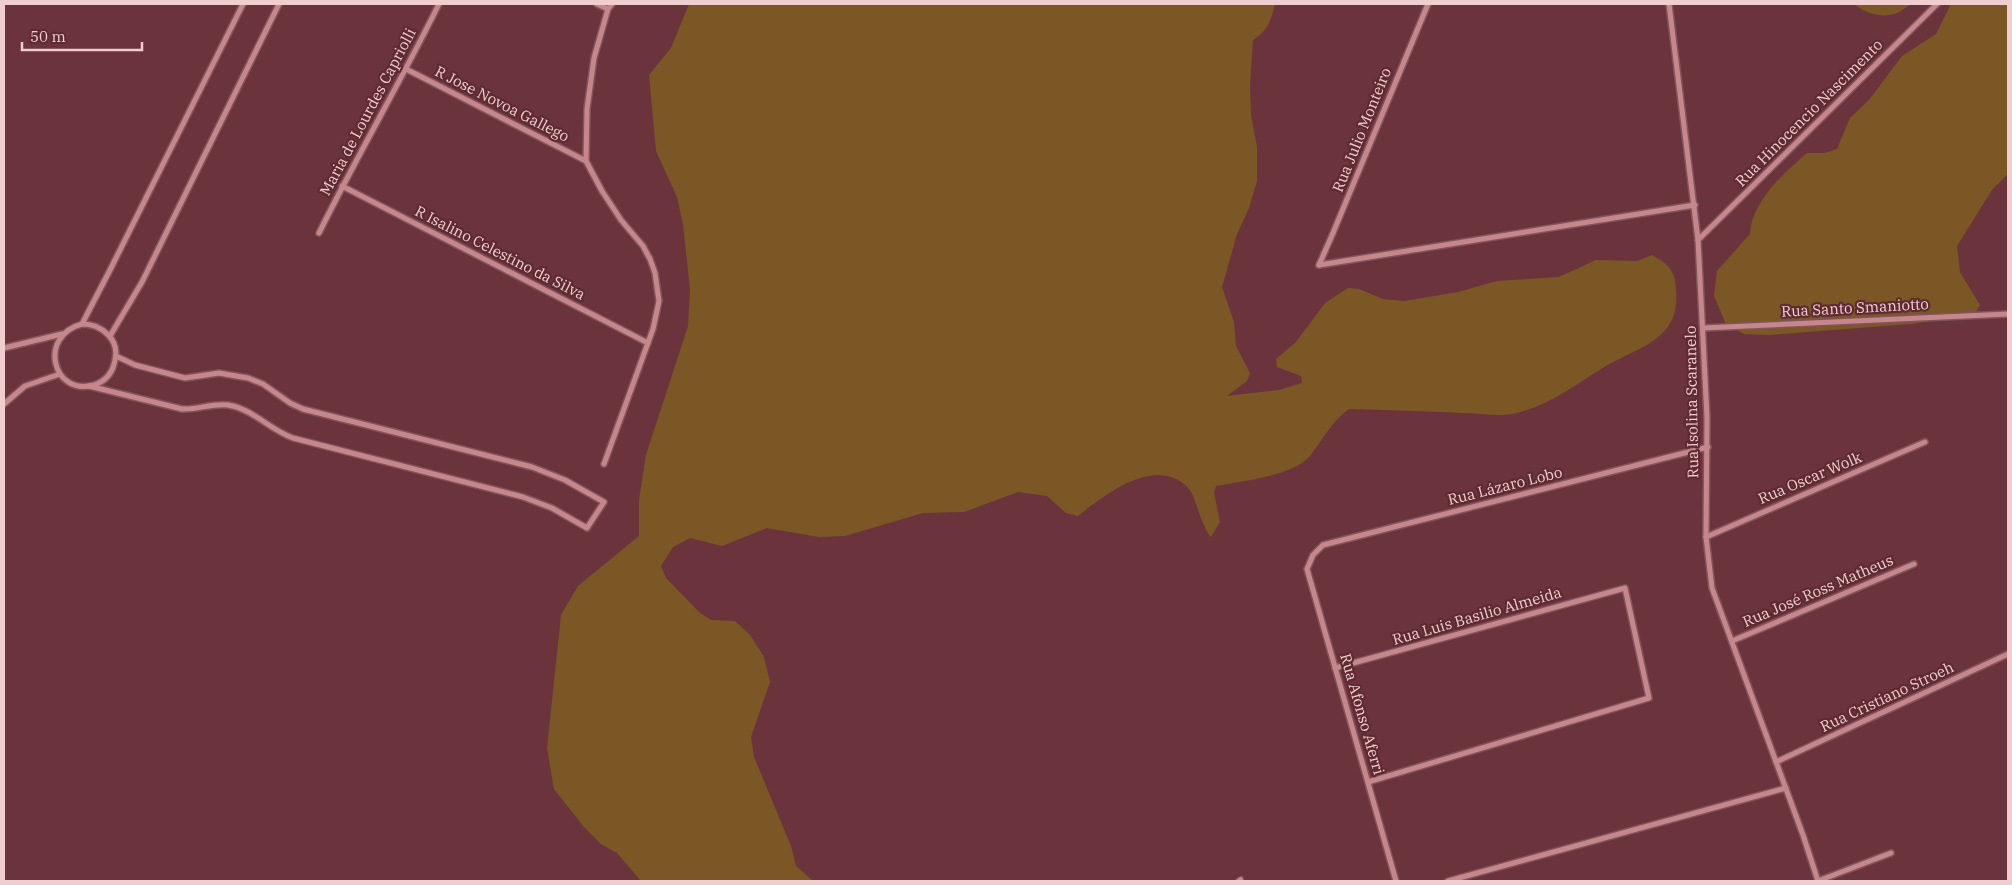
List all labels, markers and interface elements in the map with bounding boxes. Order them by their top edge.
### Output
scale bar [22,20,142,52]
street label: Maria de Lourdes Capriolli [315,25,420,199]
text: 50 m [30,27,66,46]
street label: Rua Hinocencio Nascimento [1731,35,1886,190]
street label: R Jose Novoa Gallego [432,61,573,146]
street label: Rua Julio Monteiro [1328,65,1395,195]
street label: R Isalino Celestino da Silva [412,201,589,304]
street label: Rua Santo Smaniotto [1781,294,1929,321]
street label: Rua Isolina Scaranelo [1681,326,1702,478]
street label: Rua Oscar Wolk [1755,447,1865,508]
street label: Rua Lázaro Lobo [1446,462,1564,509]
street label: Rua José Ross Matheus [1740,550,1896,631]
street label: Rua Luis Basilio Almeida [1390,582,1564,649]
street label: Rua Afonso Aferri [1336,651,1389,777]
street label: Rua Cristiano Stroeh [1817,657,1957,736]

